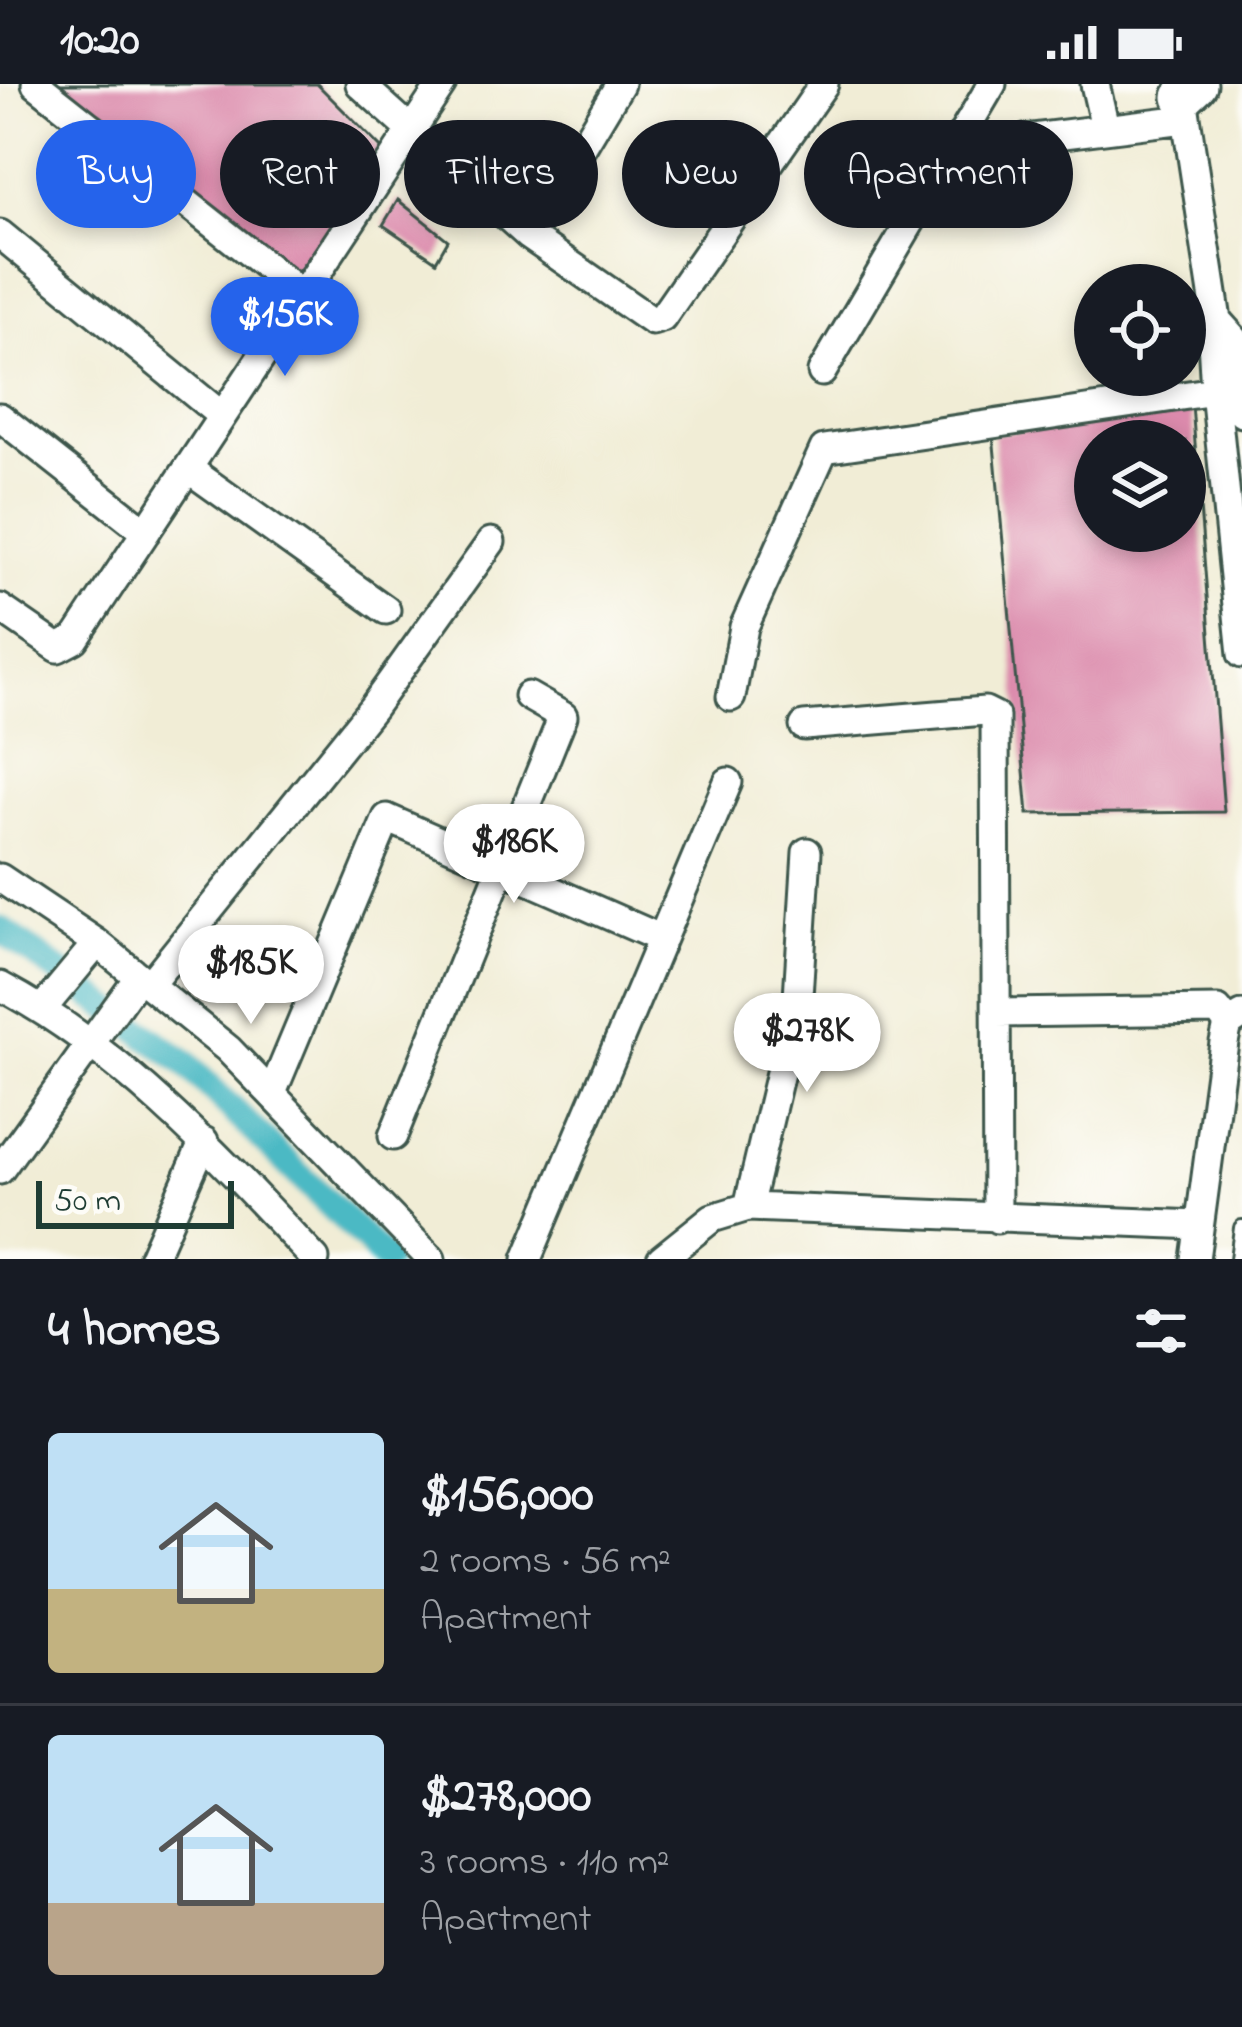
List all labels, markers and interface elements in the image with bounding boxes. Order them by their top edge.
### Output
text: 10:20 [60,9,139,75]
chip: Buy [36,120,196,228]
chip: Rent [220,120,380,228]
chip: Filters [404,120,598,228]
chip: New [622,120,780,228]
chip: Apartment [804,120,1073,228]
map controls [1074,264,1206,552]
button: locate [1074,264,1206,396]
pin: $156K [201,277,369,379]
text: $156K [238,287,332,344]
button: layers [1074,420,1206,552]
pin: $186K [430,804,598,906]
text: $186K [471,814,557,871]
pin: $185K [167,925,335,1027]
text: $185K [205,935,297,992]
pin: $278K [723,993,891,1095]
text: $278K [761,1003,853,1060]
scale bar [36,1175,234,1228]
text: 50 m [54,1178,121,1226]
text: 4 homes [48,1294,221,1369]
icon: filters [1128,1298,1194,1364]
text: $156,000 [420,1459,594,1534]
icon: home [144,1481,288,1625]
text: 2 rooms · 56 m² [420,1534,671,1591]
text: Apartment [420,1591,592,1648]
text: $278,000 [420,1760,591,1835]
icon: home [144,1783,288,1927]
text: 3 rooms · 110 m² [420,1835,670,1892]
text: Apartment [420,1892,592,1949]

